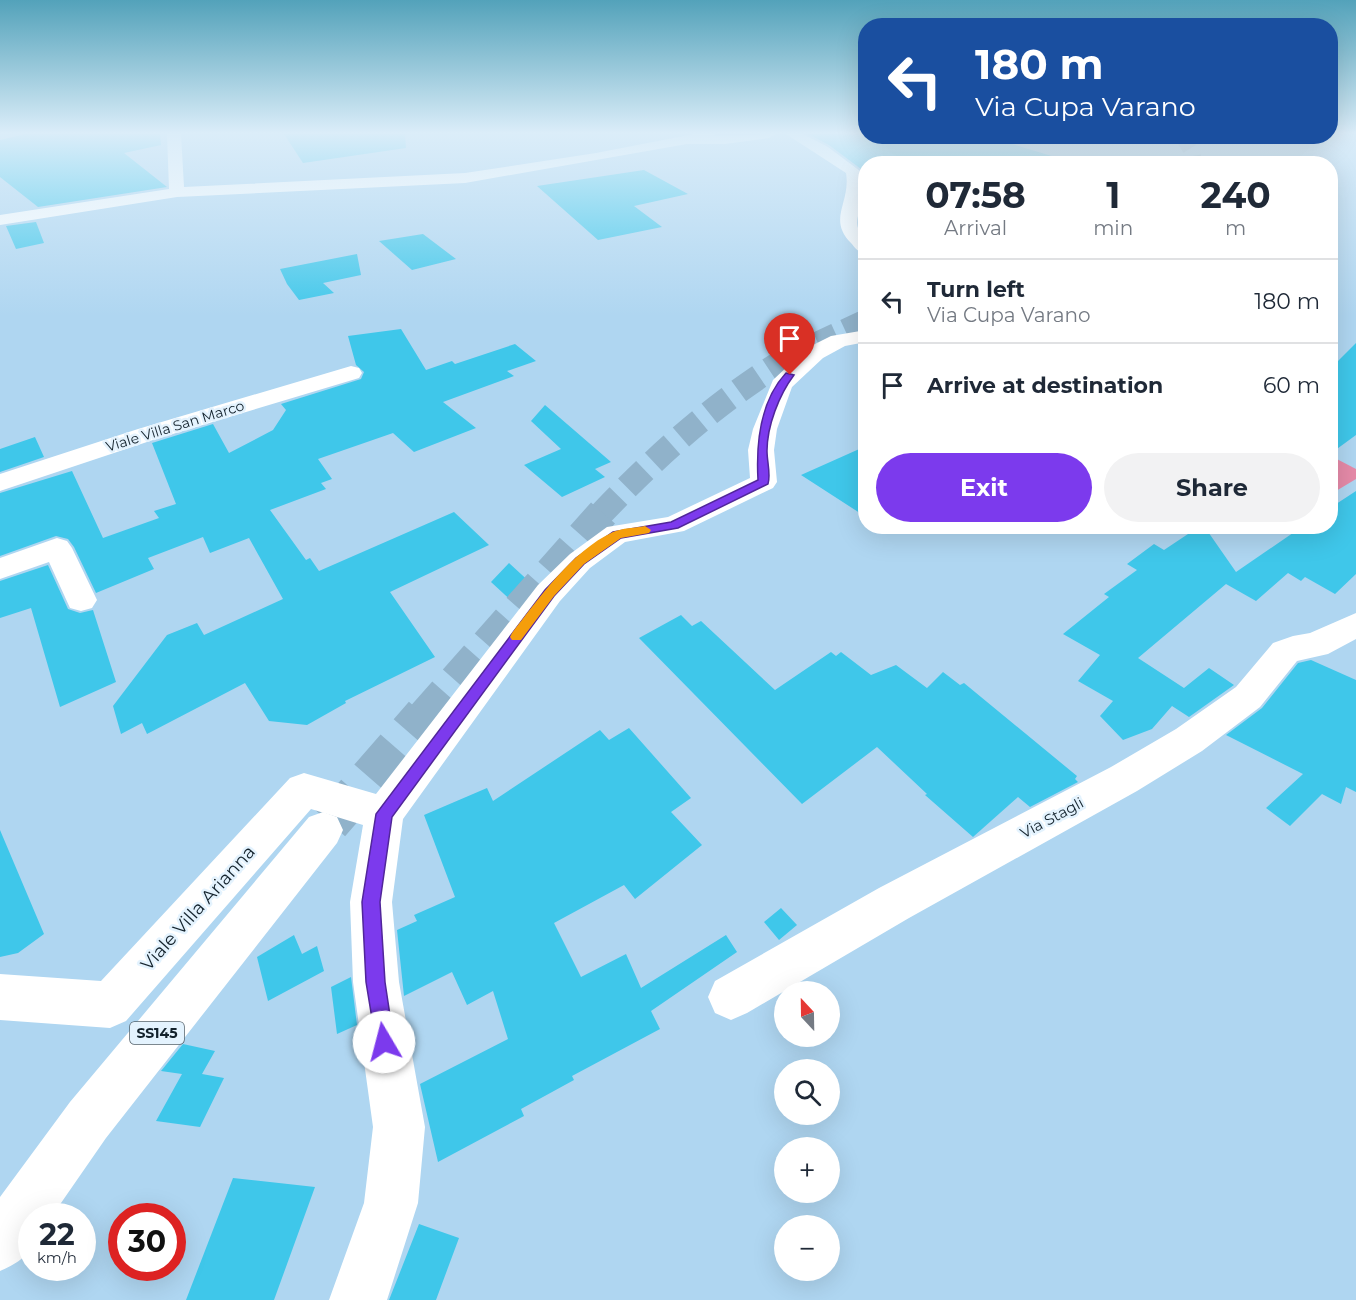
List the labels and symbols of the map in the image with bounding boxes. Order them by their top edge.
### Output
pin [764,313,815,375]
street label: Viale Villa San Marco [104,396,247,456]
street label: Via Stagli [1017,793,1087,842]
street label: Viale Villa Arianna [136,841,260,975]
north arrow [774,981,840,1047]
position arrow [352,1010,416,1074]
road number: SS145 [130,1022,184,1044]
speed limit sign: 30 [108,1203,186,1281]

